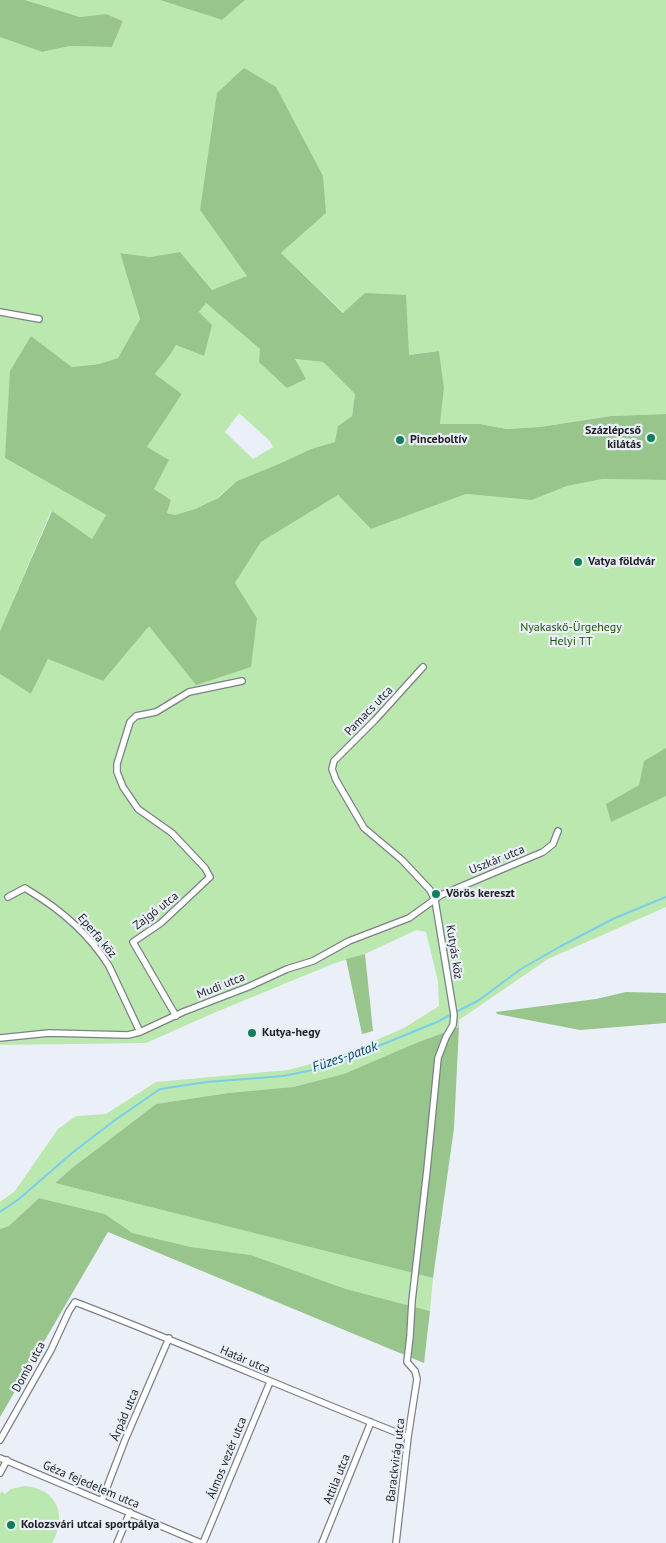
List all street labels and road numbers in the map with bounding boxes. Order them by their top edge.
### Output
street label: Pamacs utca [342,683,396,739]
street label: Uszkár utca [467,842,527,878]
street label: Zajgó utca [131,889,181,933]
street label: Eperfa köz [74,911,120,961]
street label: Kutyás köz [443,924,465,980]
street label: Mudi utca [195,970,247,1002]
street label: Domb utca [9,1339,49,1395]
street label: Határ utca [218,1343,272,1377]
street label: Árpád utca [108,1387,142,1443]
street label: Álmos vezér utca [204,1415,250,1501]
street label: Barackvirág utca [384,1417,408,1503]
street label: Attila utca [320,1452,354,1506]
street label: Géza fejedelem utca [40,1458,142,1512]

